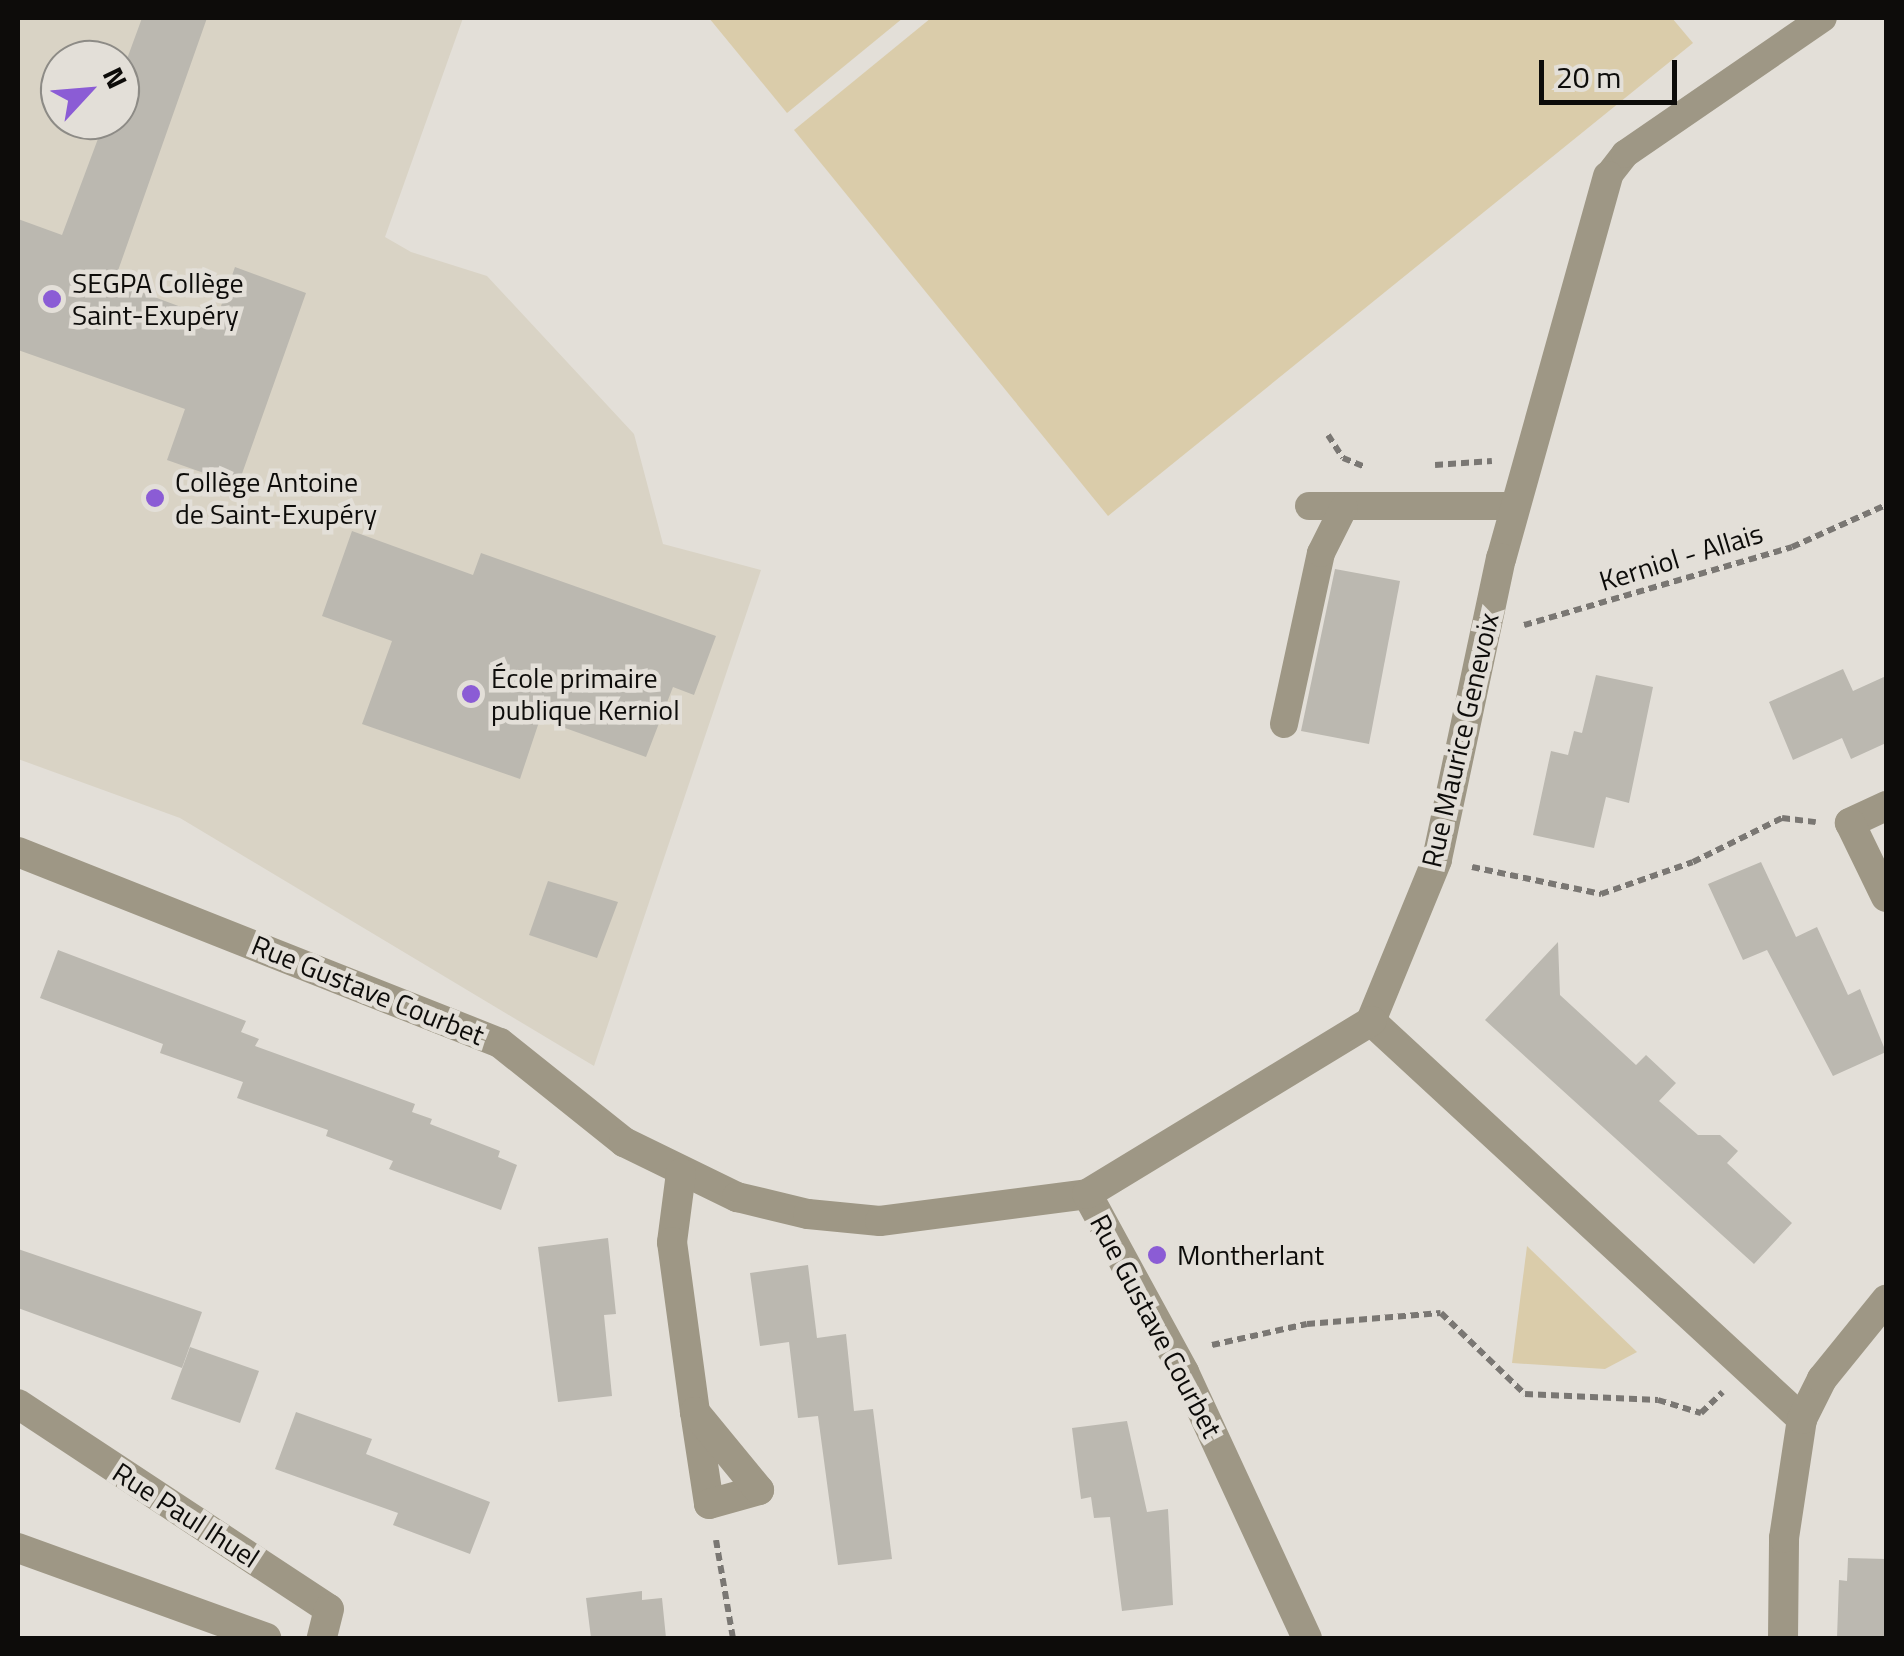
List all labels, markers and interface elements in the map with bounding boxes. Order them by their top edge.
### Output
north arrow [40,40,140,140]
scale bar [1544,40,1682,102]
text: 20 m [1556,54,1621,100]
text: N [92,59,139,96]
place label: SEGPA Collège Saint-Exupéry [72,266,244,332]
marker: SEGPA Collège Saint-Exupéry [41,288,63,310]
place label: Collège Antoine de Saint-Exupéry [175,465,377,531]
marker: Collège Antoine de Saint-Exupéry [144,487,166,509]
street label: Kerniol - Allais [1595,516,1767,598]
street label: Rue Maurice Genevoix [1414,610,1506,870]
place label: École primaire publique Kerniol [491,661,680,727]
marker: École primaire publique Kerniol [460,683,482,705]
street label: Rue Gustave Courbet [247,928,489,1052]
street label: Rue Gustave Courbet [1083,1209,1229,1443]
place label: Montherlant [1177,1238,1324,1272]
marker: Montherlant [1146,1244,1168,1266]
street label: Rue Paul Ihuel [107,1455,265,1575]

